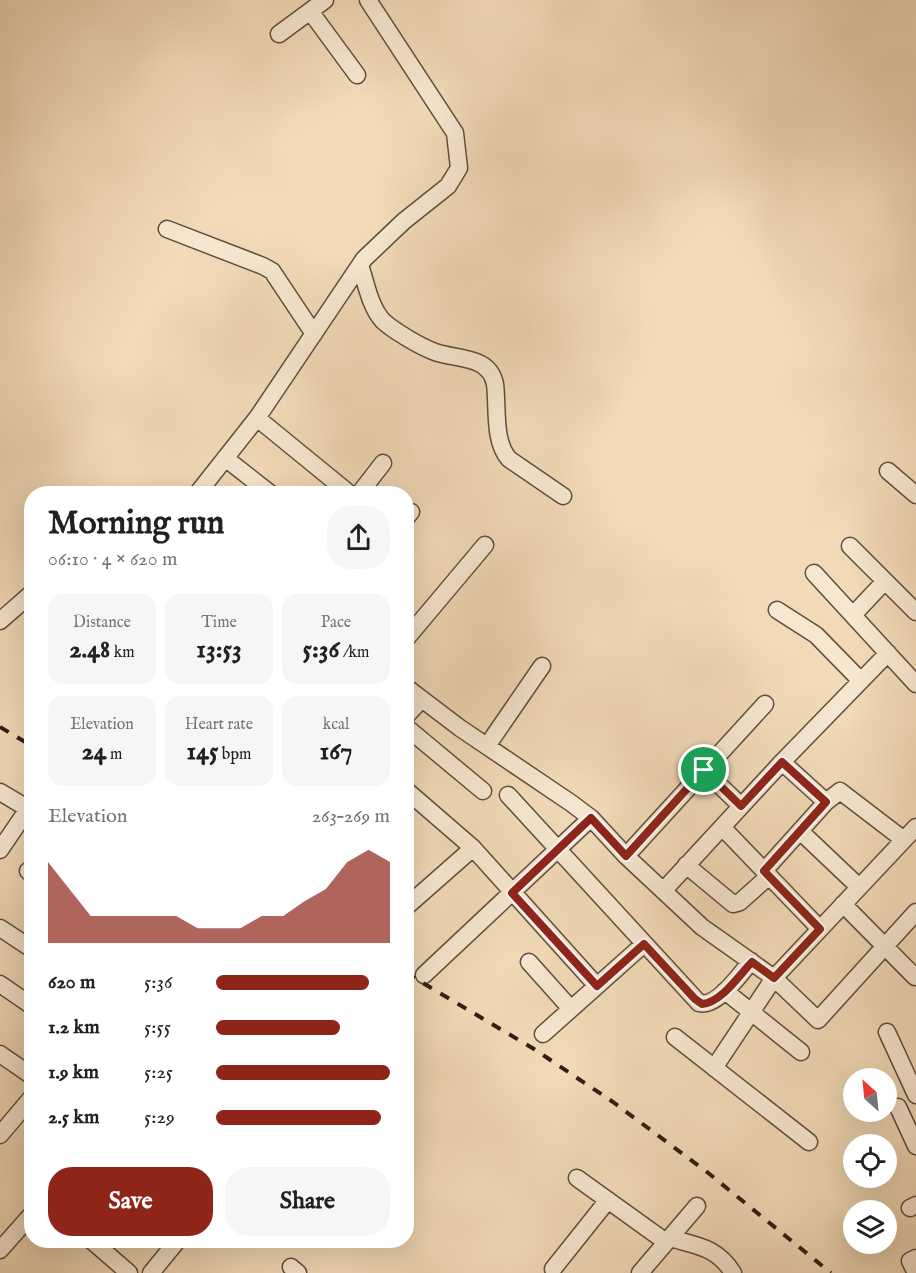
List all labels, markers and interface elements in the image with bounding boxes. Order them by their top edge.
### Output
text: Morning run [48,503,224,545]
button: share [327,506,390,569]
text: 06:10 · 4 × 620 m [48,547,177,572]
text: Distance [73,613,131,633]
text: Time [201,613,237,633]
text: Pace [321,613,351,633]
text: 2.48 [69,633,110,666]
text: 13:53 [196,633,242,666]
text: 5:36 [303,633,340,666]
text: km [110,643,135,663]
text: /km [340,643,369,663]
text: Elevation [70,715,134,735]
text: Heart rate [185,715,253,735]
text: kcal [323,715,349,735]
text: 24 [82,735,107,768]
text: 145 [187,735,218,768]
text: 167 [320,735,352,768]
pin [678,744,729,795]
text: m [107,745,122,765]
text: bpm [218,745,251,765]
icon: arrive [687,753,720,786]
text: Elevation [48,804,127,829]
text: 263–269 m [312,804,390,829]
text: 620 m [48,970,95,995]
text: 5:36 [144,970,172,995]
text: 1.2 km [48,1015,100,1040]
text: 5:55 [144,1015,171,1040]
text: 1.9 km [48,1060,99,1085]
text: 5:25 [144,1060,173,1085]
north arrow [843,1068,897,1122]
map controls [843,1068,897,1254]
text: 2.5 km [48,1105,99,1130]
text: 5:29 [144,1105,175,1130]
button: locate [843,1134,897,1188]
button: Save [48,1167,213,1236]
button: Share [225,1167,390,1236]
button: layers [843,1200,897,1254]

